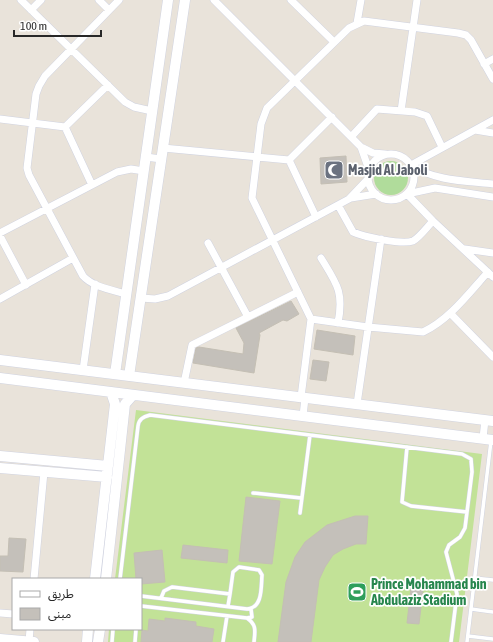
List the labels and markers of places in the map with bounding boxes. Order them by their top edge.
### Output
mosque icon: Masjid Al Jaboli [323,159,345,181]
place label: Masjid Al Jaboli [348,162,427,178]
place label: Prince Mohammad bin Abdulaziz Stadium [370,576,487,608]
sports icon: Prince Mohammad bin Abdulaziz Stadium [346,581,368,603]

